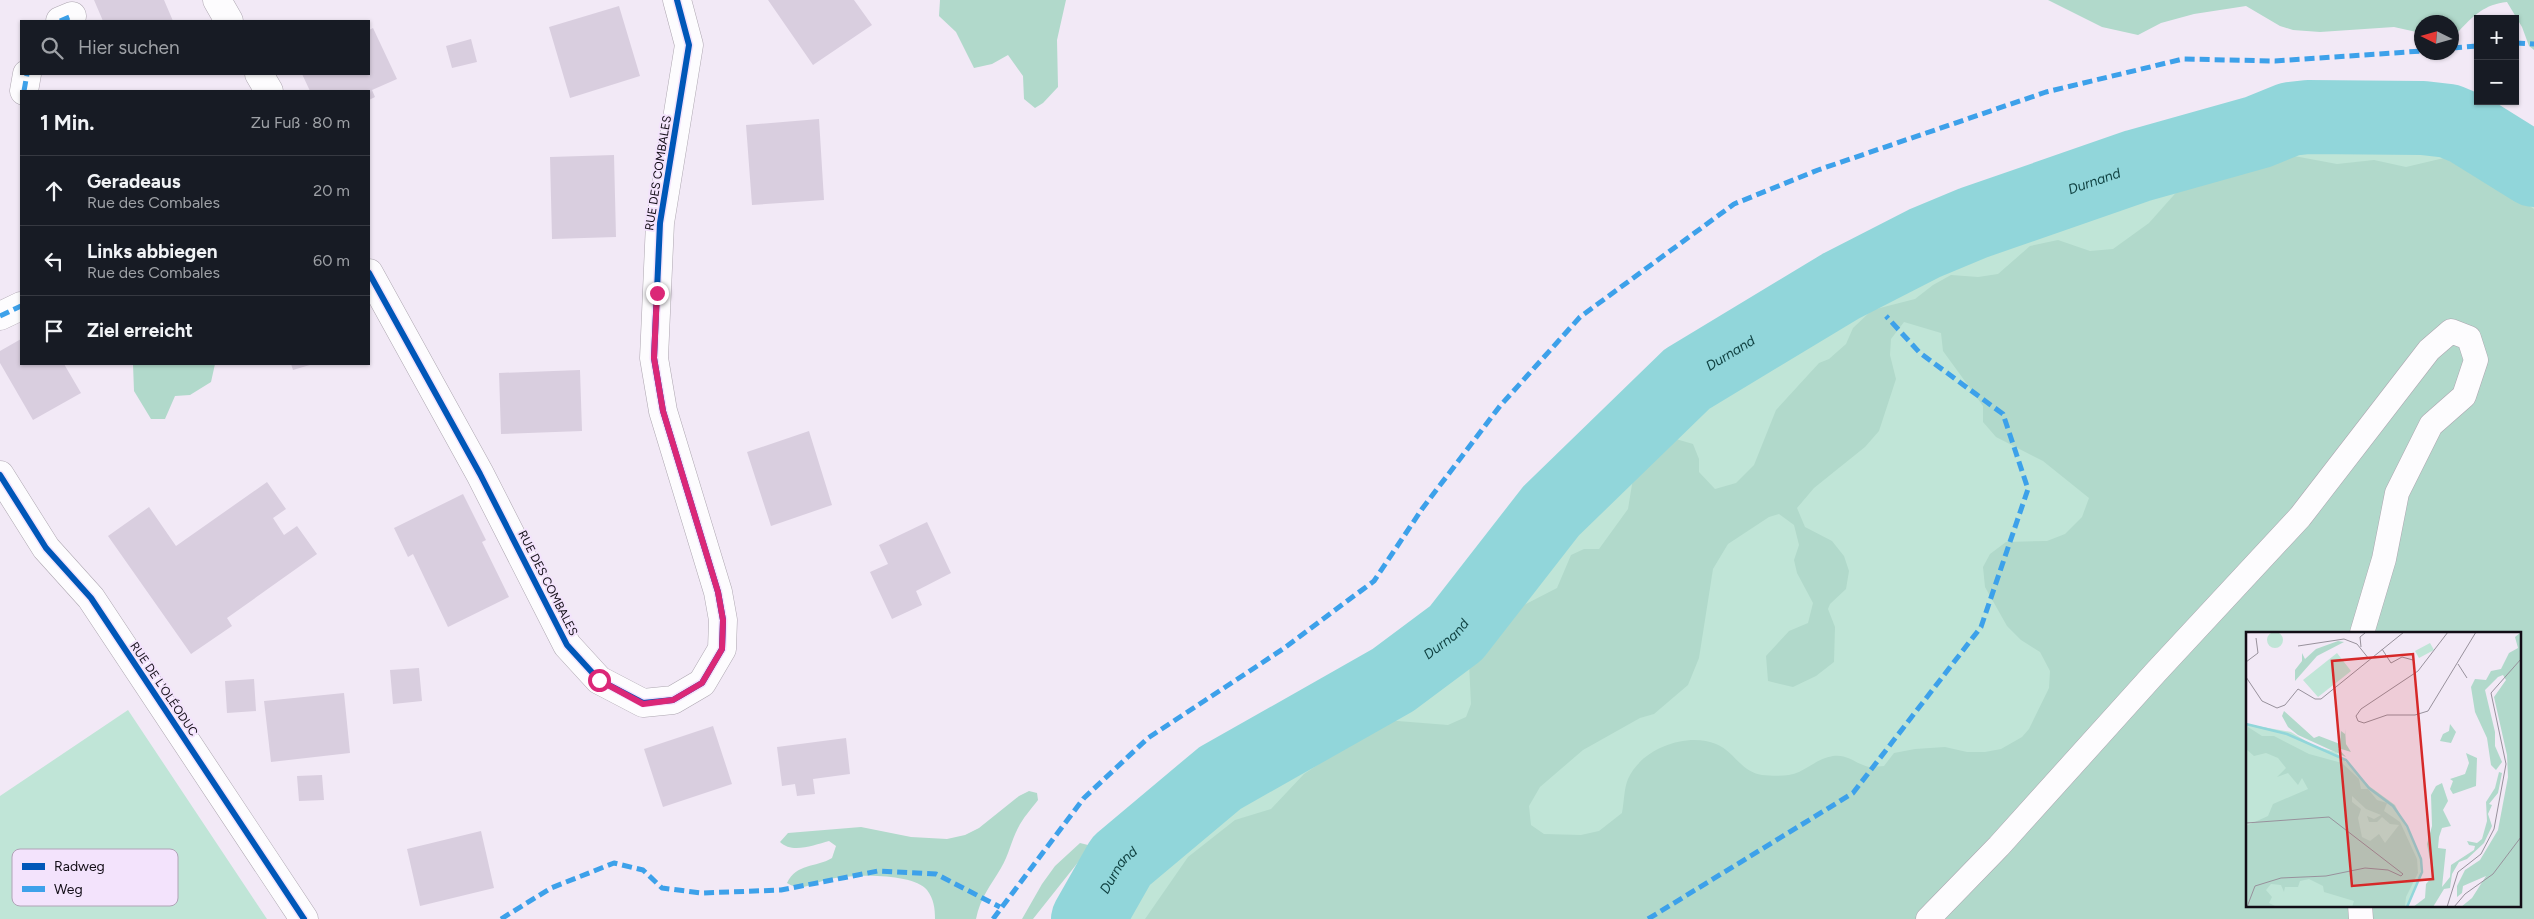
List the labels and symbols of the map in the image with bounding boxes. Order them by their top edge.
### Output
north arrow [2414,15,2459,60]
street label: RUE DES COMBALES [642,115,674,231]
water label: Durnand [2066,164,2123,198]
route end [646,282,669,305]
water label: Durnand [1703,331,1759,374]
street label: RUE DES COMBALES [515,528,581,638]
water label: Durnand [1420,615,1473,663]
inset map [2246,632,2522,906]
street label: RUE DE L'OLÉODUC [127,639,201,739]
route start [588,669,611,692]
water label: Durnand [1096,842,1141,896]
legend [12,849,178,906]
text: Radweg [54,858,105,875]
text: Weg [54,881,83,898]

